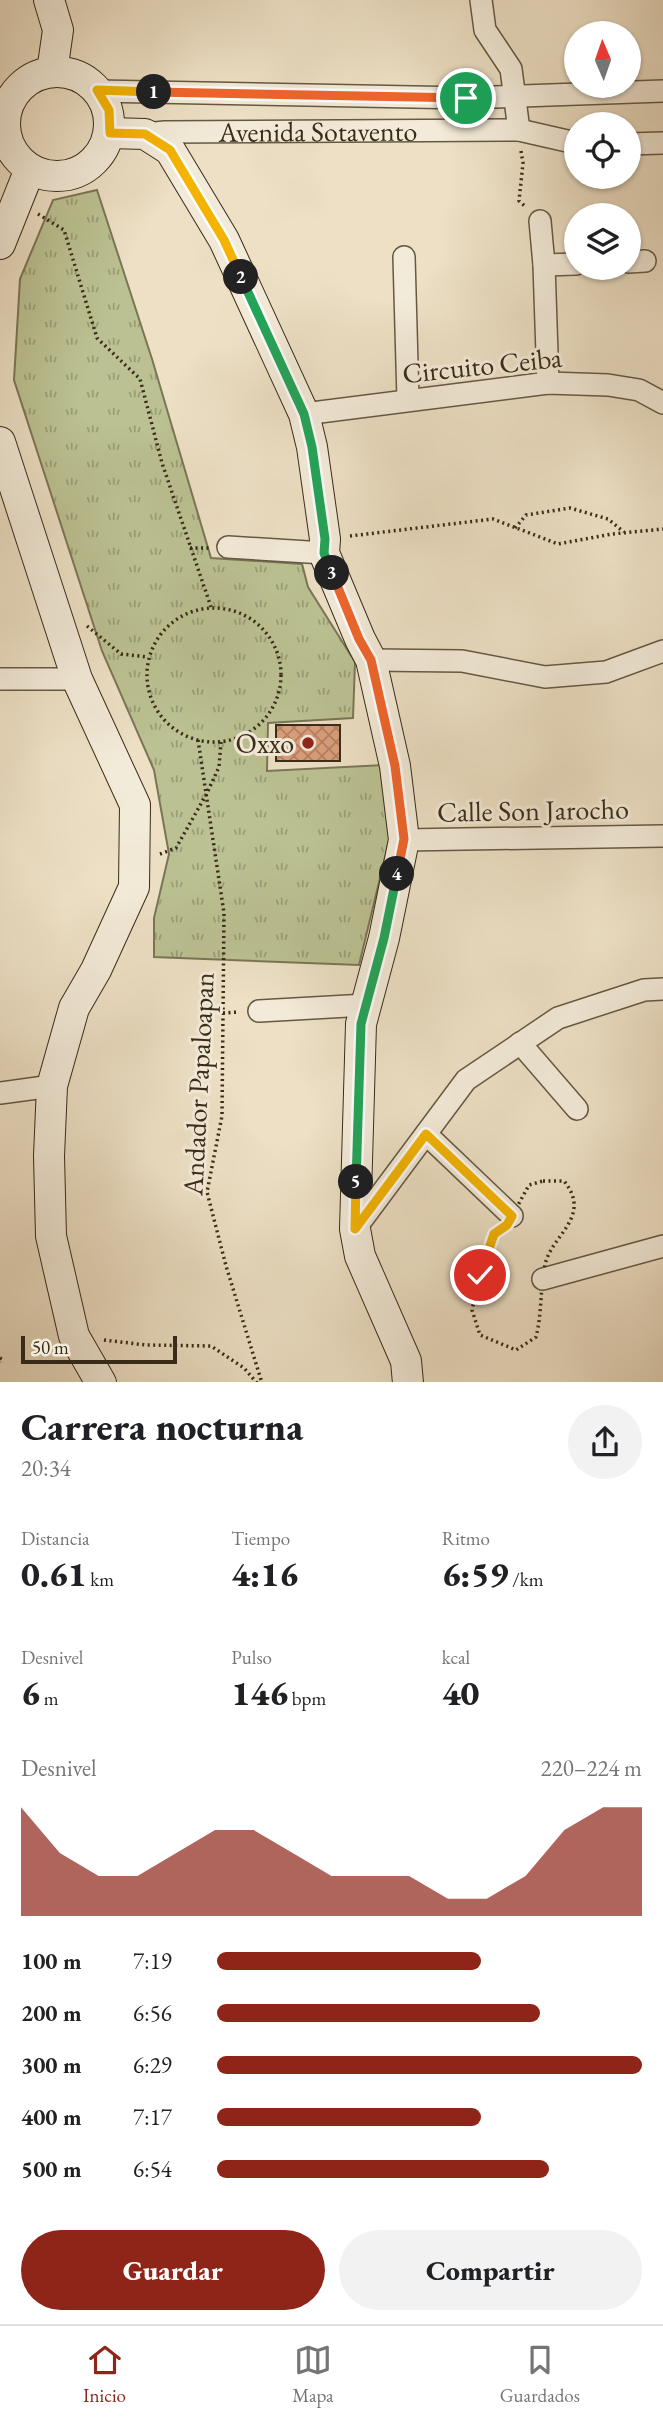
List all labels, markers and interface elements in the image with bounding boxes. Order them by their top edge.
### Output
north arrow [564,21,640,98]
map controls [564,21,641,280]
pin [436,68,496,128]
pin: 1 [136,74,172,110]
text: 1 [148,79,159,104]
icon: arrive [447,79,485,117]
button: locate [564,112,641,189]
street label: Avenida Sotavento [217,113,417,150]
button: layers [564,203,641,280]
pin: 2 [224,260,258,294]
text: 2 [235,264,246,289]
street label: Circuito Ceiba [401,339,564,391]
pin: 3 [314,556,350,590]
text: 3 [326,560,337,585]
place label: Oxxo [235,725,294,761]
marker: Oxxo [300,735,316,751]
street label: Calle Son Jarocho [437,790,629,830]
pin: 4 [380,856,414,892]
text: 4 [391,861,402,886]
street label: Andador Papaloapan [174,971,222,1198]
pin: 5 [338,1164,374,1200]
text: 5 [350,1169,361,1194]
pin [450,1245,510,1305]
icon: check [461,1256,499,1294]
scale bar [21,1334,177,1365]
text: 50 m [32,1335,69,1360]
text: Carrera nocturna [21,1402,303,1451]
button: share [568,1405,642,1479]
text: 20:34 [21,1453,71,1483]
text: Distancia [21,1526,90,1551]
text: Tiempo [231,1526,290,1551]
text: Ritmo [442,1526,490,1551]
text: 0.61 [21,1551,87,1596]
text: 4:16 [231,1551,298,1596]
text: 6:59 [442,1551,508,1596]
text: km [87,1567,114,1592]
text: /km [508,1567,544,1592]
text: Desnivel [21,1645,83,1670]
text: Pulso [231,1645,272,1670]
text: kcal [442,1645,470,1670]
text: 6 [21,1670,40,1715]
text: 146 [231,1670,288,1715]
text: 40 [442,1670,479,1715]
text: m [40,1686,59,1711]
text: bpm [288,1686,326,1711]
text: Desnivel [21,1753,97,1783]
text: 220–224 m [541,1753,642,1783]
text: 100 m [21,1946,82,1976]
text: 7:19 [133,1946,172,1976]
text: 200 m [21,1998,82,2028]
text: 6:56 [133,1998,172,2028]
text: 300 m [21,2050,82,2080]
text: 6:29 [133,2050,172,2080]
text: 400 m [21,2102,82,2132]
text: 7:17 [133,2102,172,2132]
text: 500 m [21,2154,82,2184]
text: 6:54 [133,2154,172,2184]
button: Guardar [21,2230,325,2310]
button: Compartir [339,2230,642,2310]
tab: Inicio [83,2341,126,2408]
tab: Mapa [292,2341,334,2408]
tab: Guardados [500,2341,580,2408]

